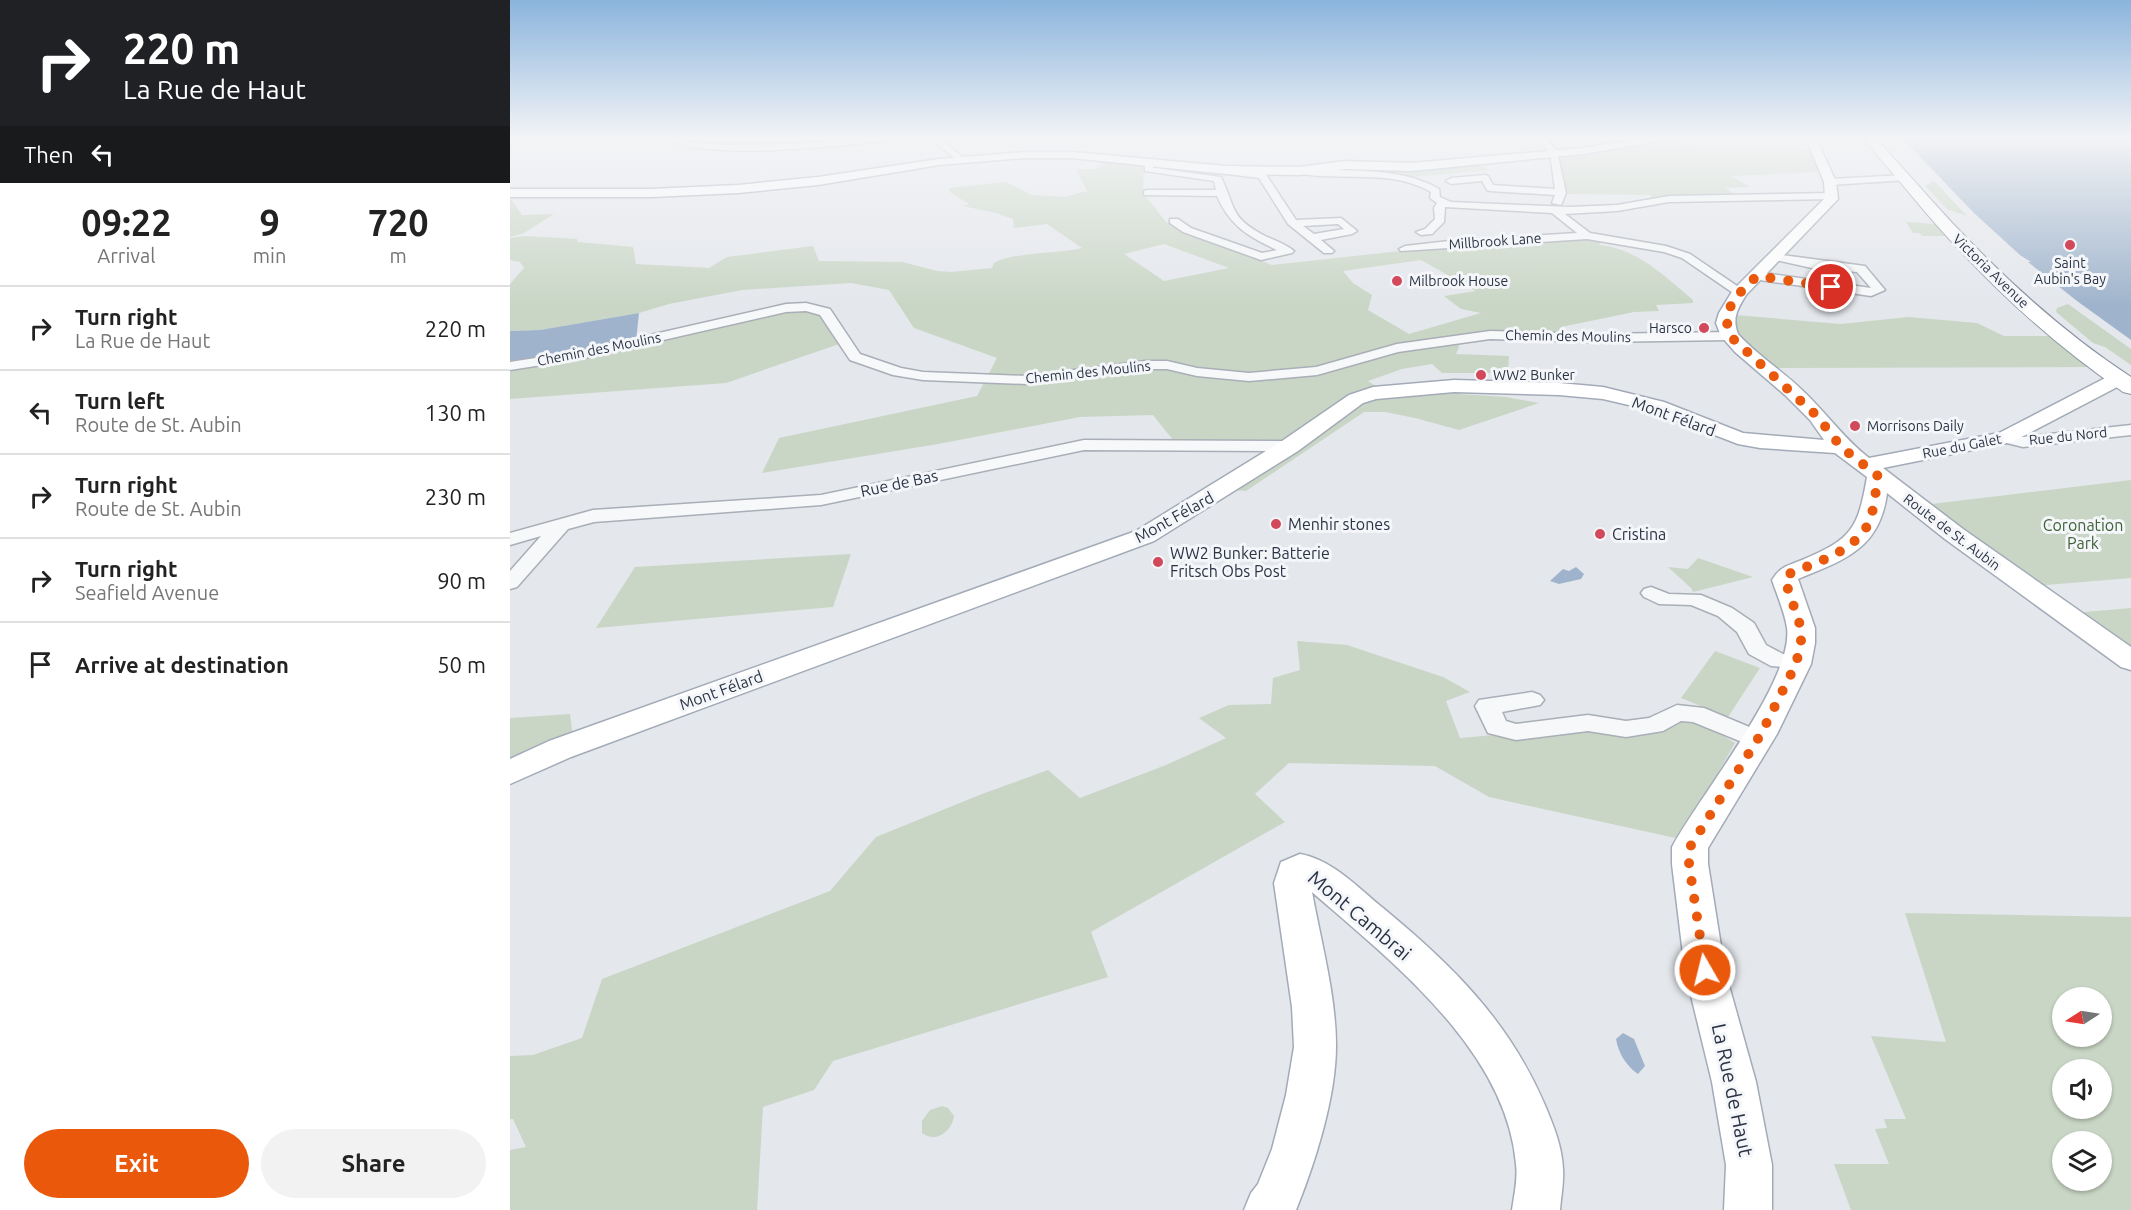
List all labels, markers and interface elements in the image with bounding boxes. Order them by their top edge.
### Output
icon: right [24,24,102,102]
text: 220 m [123,25,240,72]
text: La Rue de Haut [123,74,306,104]
icon: left [86,138,119,171]
text: Then [24,142,74,167]
text: 09:22 [81,202,171,243]
text: 9 [259,202,280,243]
text: 720 [368,202,429,243]
street label: Millbrook Lane [1448,230,1542,252]
street label: Victoria Avenue [1950,231,2032,311]
marker: Saint Aubin's Bay [2063,238,2077,252]
text: Arrival [97,244,156,267]
text: min [253,244,286,267]
text: m [390,244,407,267]
place label: Saint Aubin's Bay [2034,255,2106,287]
pin [1805,261,1856,312]
icon: arrive [1814,270,1847,303]
place label: Milbrook House [1409,273,1508,289]
marker: Milbrook House [1390,274,1404,288]
text: Turn right [75,304,177,329]
icon: right [24,312,57,345]
text: 220 m [425,316,486,341]
place label: Harsco [1649,320,1692,336]
marker: Harsco [1697,321,1711,335]
street label: Chemin des Moulins [1505,327,1631,345]
text: La Rue de Haut [75,329,210,352]
street label: Chemin des Moulins [536,329,662,369]
street label: Chemin des Moulins [1025,357,1151,387]
place label: WW2 Bunker [1493,367,1576,383]
marker: WW2 Bunker [1474,368,1488,382]
text: Turn left [75,388,165,413]
street label: Mont Félard [1630,393,1718,439]
icon: left [24,396,57,429]
text: 130 m [425,400,486,425]
text: Route de St. Aubin [75,413,242,436]
place label: Morrisons Daily [1867,418,1964,434]
marker: Morrisons Daily [1848,419,1862,433]
street label: Rue du Nord [2028,424,2108,448]
street label: Rue du Galet [1921,430,2003,462]
street label: Rue de Bas [859,466,939,500]
text: Turn right [75,472,177,497]
icon: right [24,480,57,513]
text: 230 m [425,484,486,509]
street label: Mont Félard [1131,488,1217,546]
street label: Route de St. Aubin [1901,490,2003,574]
text: Route de St. Aubin [75,497,242,520]
place label: Menhir stones [1288,515,1390,533]
park label: Coronation Park [2043,516,2123,552]
marker: Menhir stones [1269,517,1283,531]
place label: Cristina [1612,525,1666,543]
marker: Cristina [1593,527,1607,541]
place label: WW2 Bunker: Batterie Fritsch Obs Post [1170,544,1330,580]
marker: WW2 Bunker: Batterie Fritsch Obs Post [1151,555,1165,569]
text: Turn right [75,556,177,581]
icon: right [24,564,57,597]
text: 90 m [437,568,486,593]
text: Seafield Avenue [75,581,219,604]
icon: arrive [24,648,57,681]
text: Arrive at destination [75,652,289,677]
text: 50 m [437,652,486,677]
street label: Mont Félard [677,667,765,713]
street label: Mont Cambrai [1304,865,1416,965]
position arrow [1673,938,1737,1002]
north arrow [2052,987,2112,1047]
map controls [2052,987,2112,1191]
street label: La Rue de Haut [1708,1021,1758,1159]
button: sound [2052,1059,2112,1119]
button: Exit [24,1129,249,1198]
button: Share [261,1129,486,1198]
button: layers [2052,1131,2112,1191]

